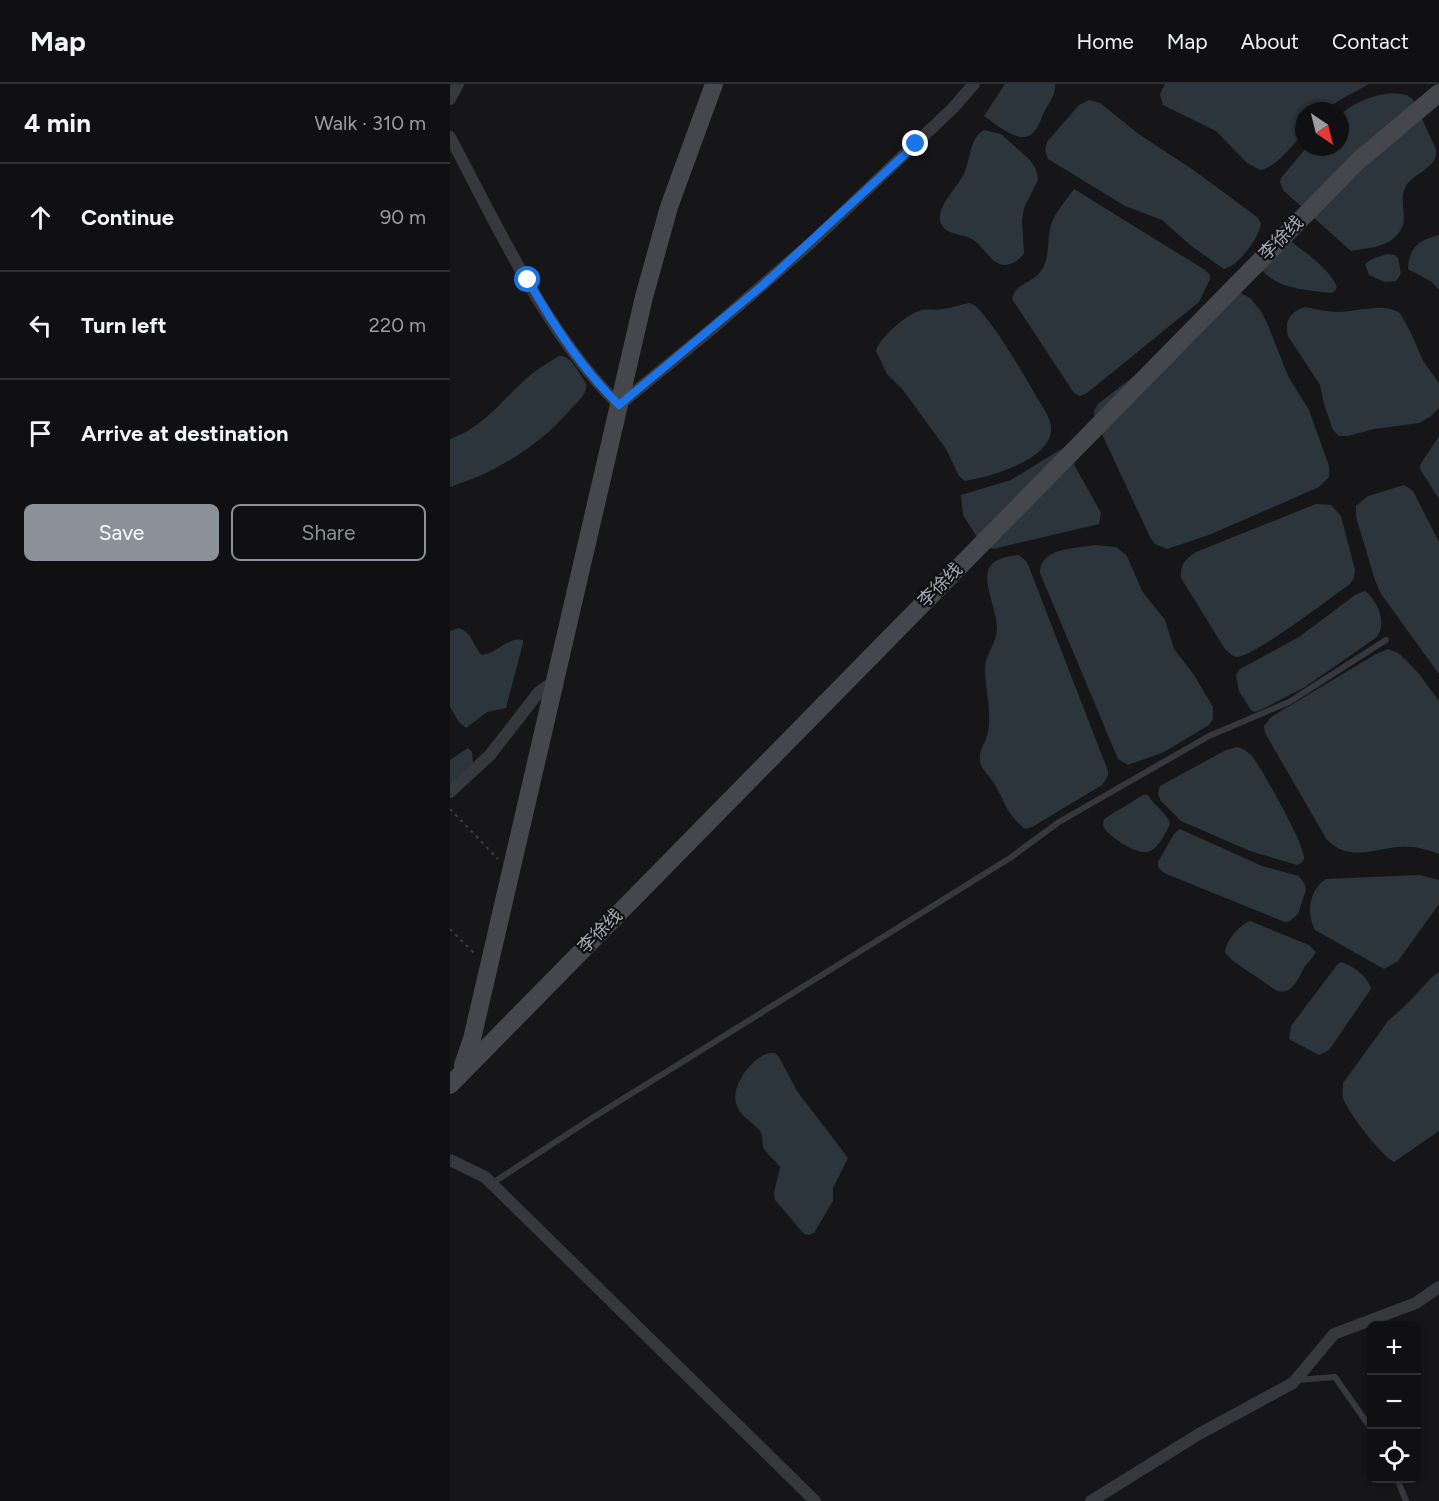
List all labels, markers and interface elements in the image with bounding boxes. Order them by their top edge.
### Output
text: Map [30,24,86,58]
text: Home [1077,29,1134,54]
text: Map [1167,29,1208,54]
text: About [1241,29,1299,54]
text: Contact [1332,29,1409,54]
north arrow [1295,102,1349,156]
text: 4 min [24,107,91,139]
text: Walk · 310 m [314,111,426,135]
route end [902,130,928,156]
icon: ahead [24,201,57,234]
text: Continue [81,204,174,231]
text: 90 m [380,205,426,229]
street label: 李徐线 [1254,211,1308,265]
route start [514,266,540,292]
icon: left [24,309,57,342]
text: Turn left [81,312,167,339]
text: 220 m [369,313,426,337]
icon: arrive [24,417,57,450]
text: Arrive at destination [81,420,289,447]
button: Save [24,504,219,561]
button: Share [231,504,426,561]
street label: 李徐线 [913,558,967,612]
street label: 李徐线 [573,904,627,958]
map controls [1367,1321,1421,1483]
button: + [1367,1321,1421,1375]
button: − [1367,1375,1421,1429]
button: locate [1367,1429,1421,1483]

